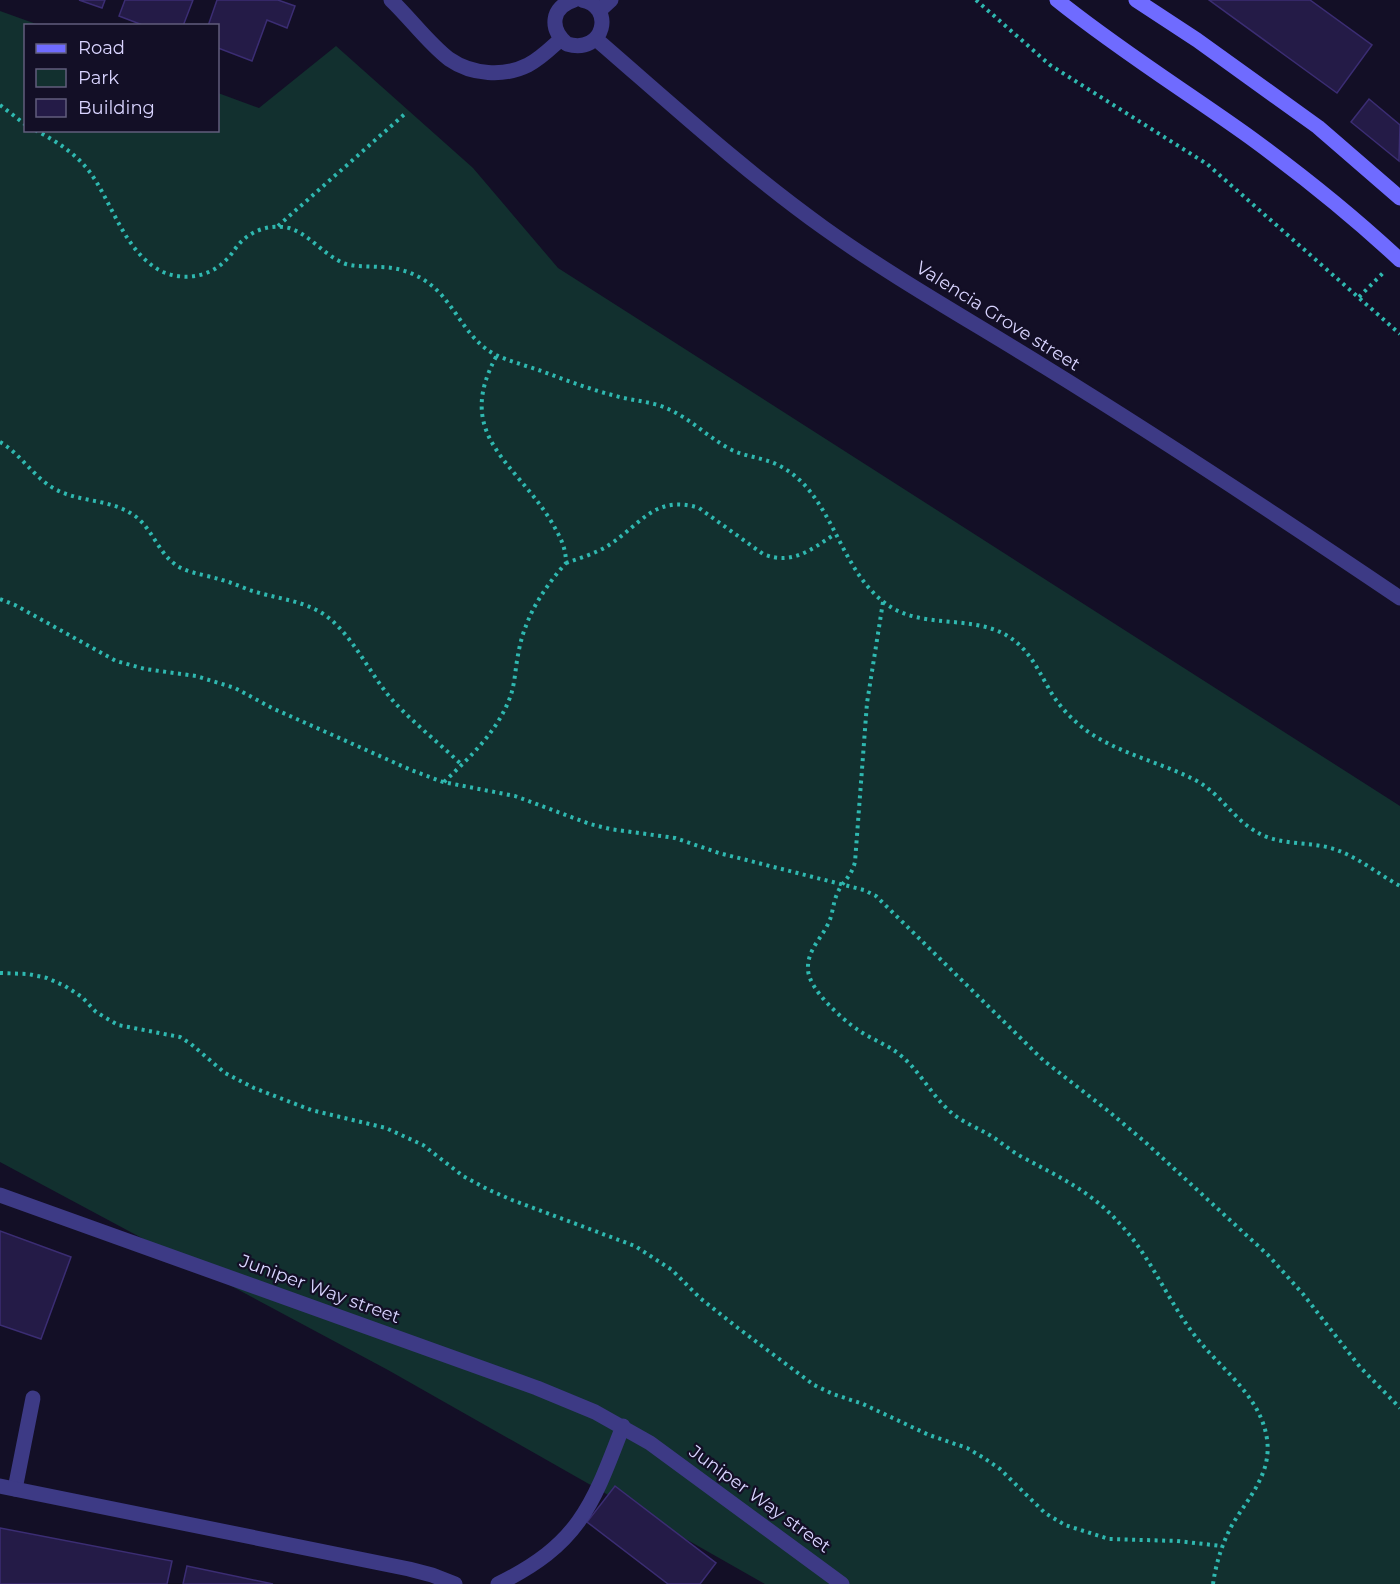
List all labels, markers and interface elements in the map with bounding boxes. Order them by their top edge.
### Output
legend [24,24,219,132]
text: Road [78,37,125,59]
text: Park [78,67,119,89]
text: Building [78,97,155,119]
street label: Valencia Grove street [912,256,1084,376]
street label: Juniper Way street [236,1249,403,1328]
street label: Juniper Way street [684,1440,835,1558]

